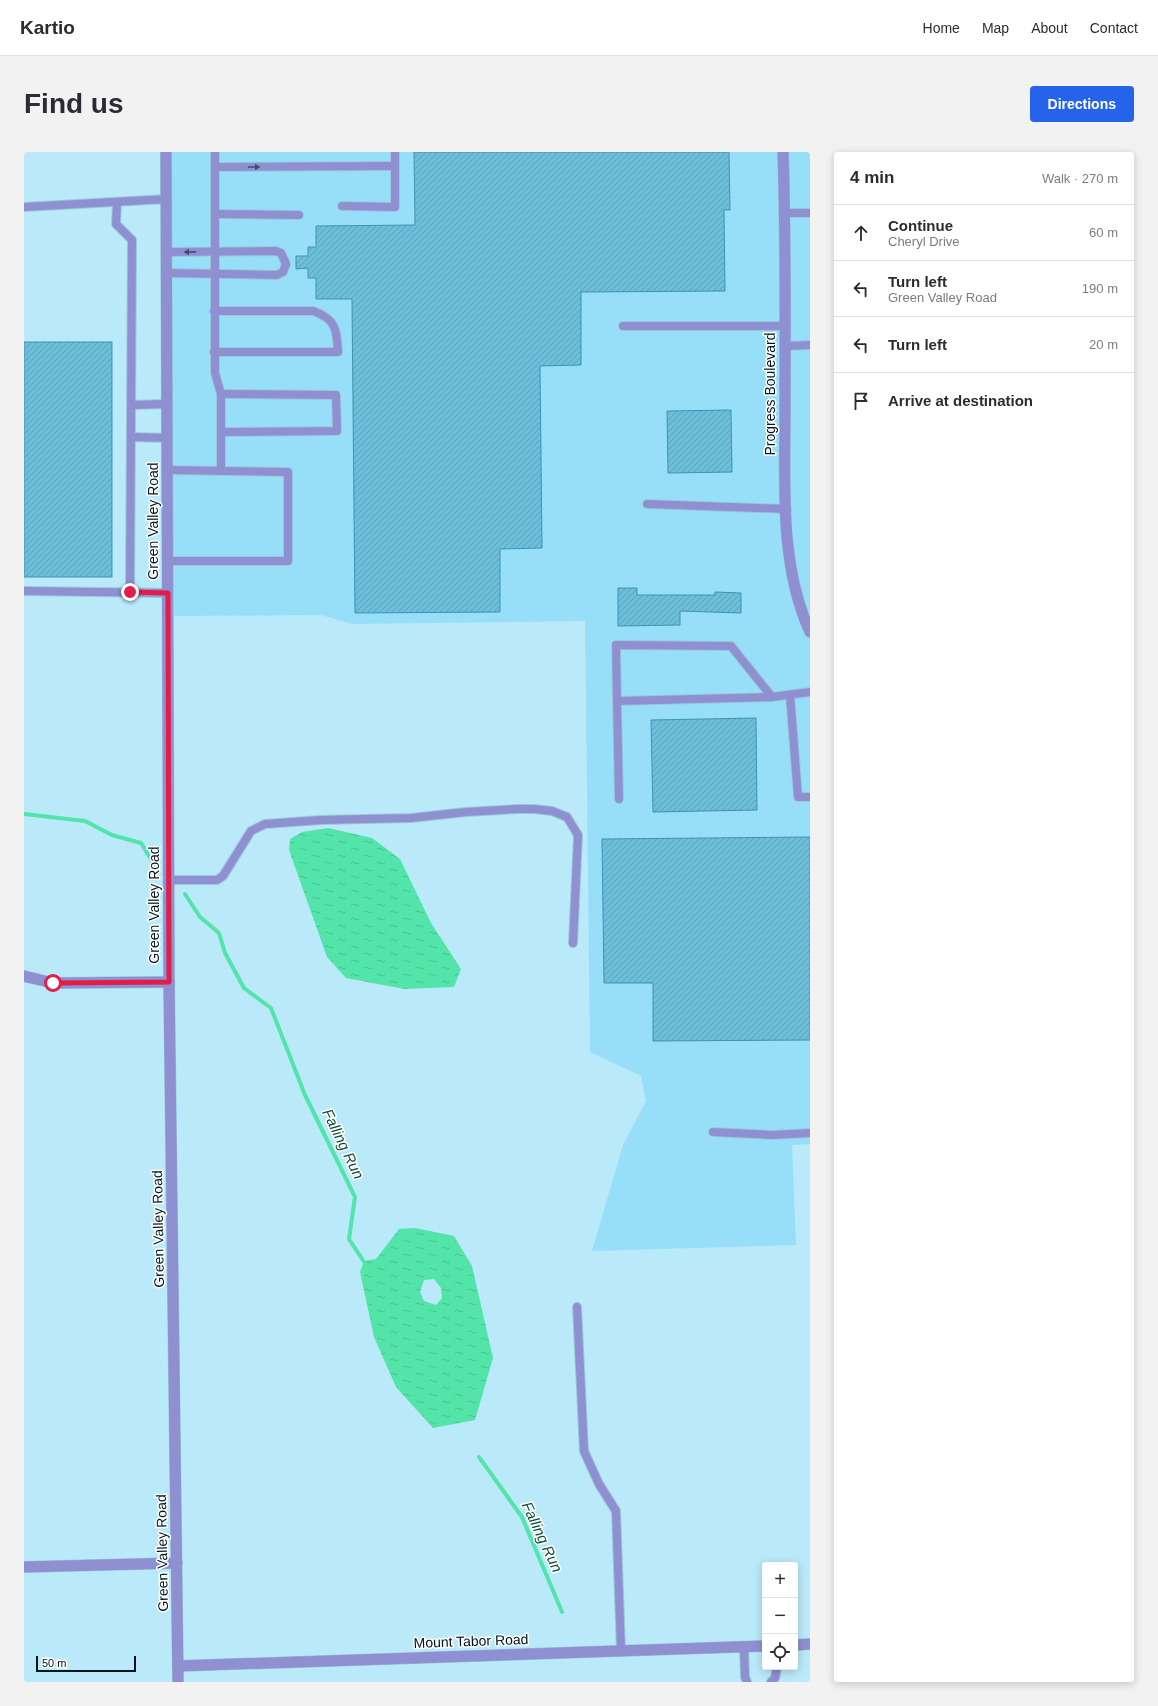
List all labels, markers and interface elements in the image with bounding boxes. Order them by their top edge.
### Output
text: Kartio [20,17,75,38]
text: Home [923,20,960,36]
text: Map [982,20,1009,36]
text: About [1031,20,1068,36]
text: Contact [1090,20,1138,36]
button: Directions [1030,86,1134,122]
text: Find us [24,88,124,119]
one-way arrow [248,164,261,170]
text: 4 min [850,168,894,187]
text: Walk · 270 m [1042,171,1118,186]
text: Continue [888,217,953,234]
icon: ahead [850,222,872,244]
text: 60 m [1089,225,1118,240]
text: Cheryl Drive [888,234,960,249]
one-way arrow [183,249,196,255]
text: Turn left [888,273,947,290]
icon: left [850,278,872,300]
text: 190 m [1082,281,1118,296]
text: Green Valley Road [888,290,997,305]
street label: Progress Boulevard [762,333,778,455]
icon: left [850,334,872,356]
text: Turn left [888,336,947,353]
text: 20 m [1089,337,1118,352]
icon: arrive [850,390,872,412]
text: Arrive at destination [888,392,1033,409]
street label: Green Valley Road [145,462,161,580]
route end [121,583,139,601]
street label: Green Valley Road [146,846,162,964]
route start [44,974,62,992]
water label: Falling Run [319,1106,368,1182]
street label: Green Valley Road [149,1170,167,1288]
street label: Green Valley Road [153,1494,171,1612]
water label: Falling Run [519,1499,566,1575]
map controls [762,1562,798,1670]
button: + [762,1562,798,1598]
button: − [762,1598,798,1634]
street label: Mount Tabor Road [413,1631,529,1651]
button: locate [762,1634,798,1670]
scale bar [36,1654,136,1673]
text: 50 m [42,1657,66,1669]

